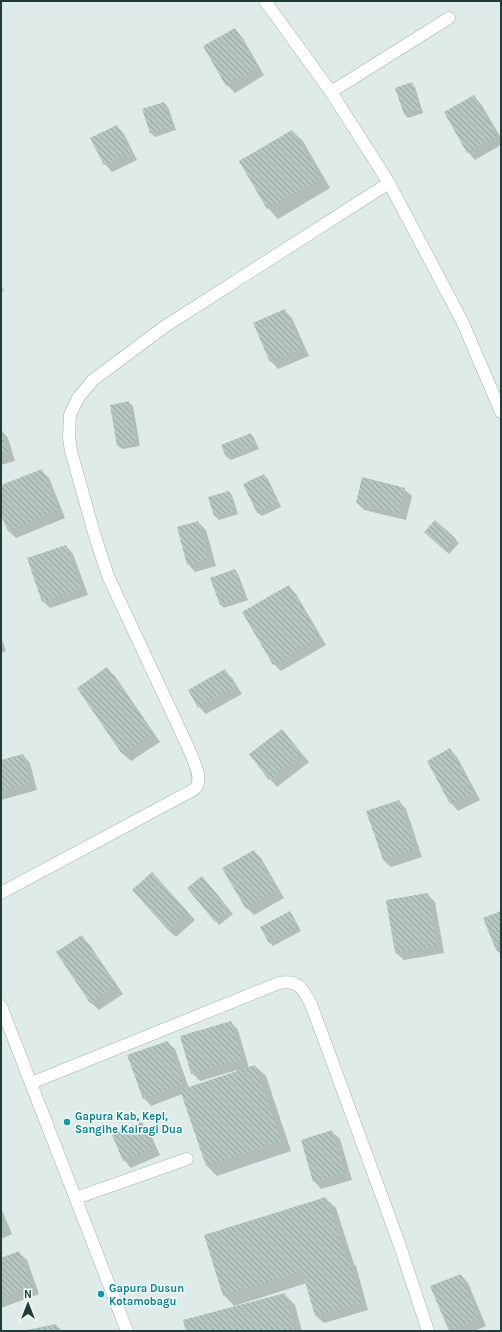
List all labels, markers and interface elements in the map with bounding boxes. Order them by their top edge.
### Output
place label: Gapura Kab, Kepl, Sangihe Kairagi Dua [75,1110,182,1136]
marker: Gapura Kab, Kepl, Sangihe Kairagi Dua [62,1117,72,1127]
place label: Gapura Dusun Kotamobagu [109,1282,184,1308]
north arrow [8,1284,48,1324]
text: N [24,1288,32,1301]
marker: Gapura Dusun Kotamobagu [96,1289,106,1299]

